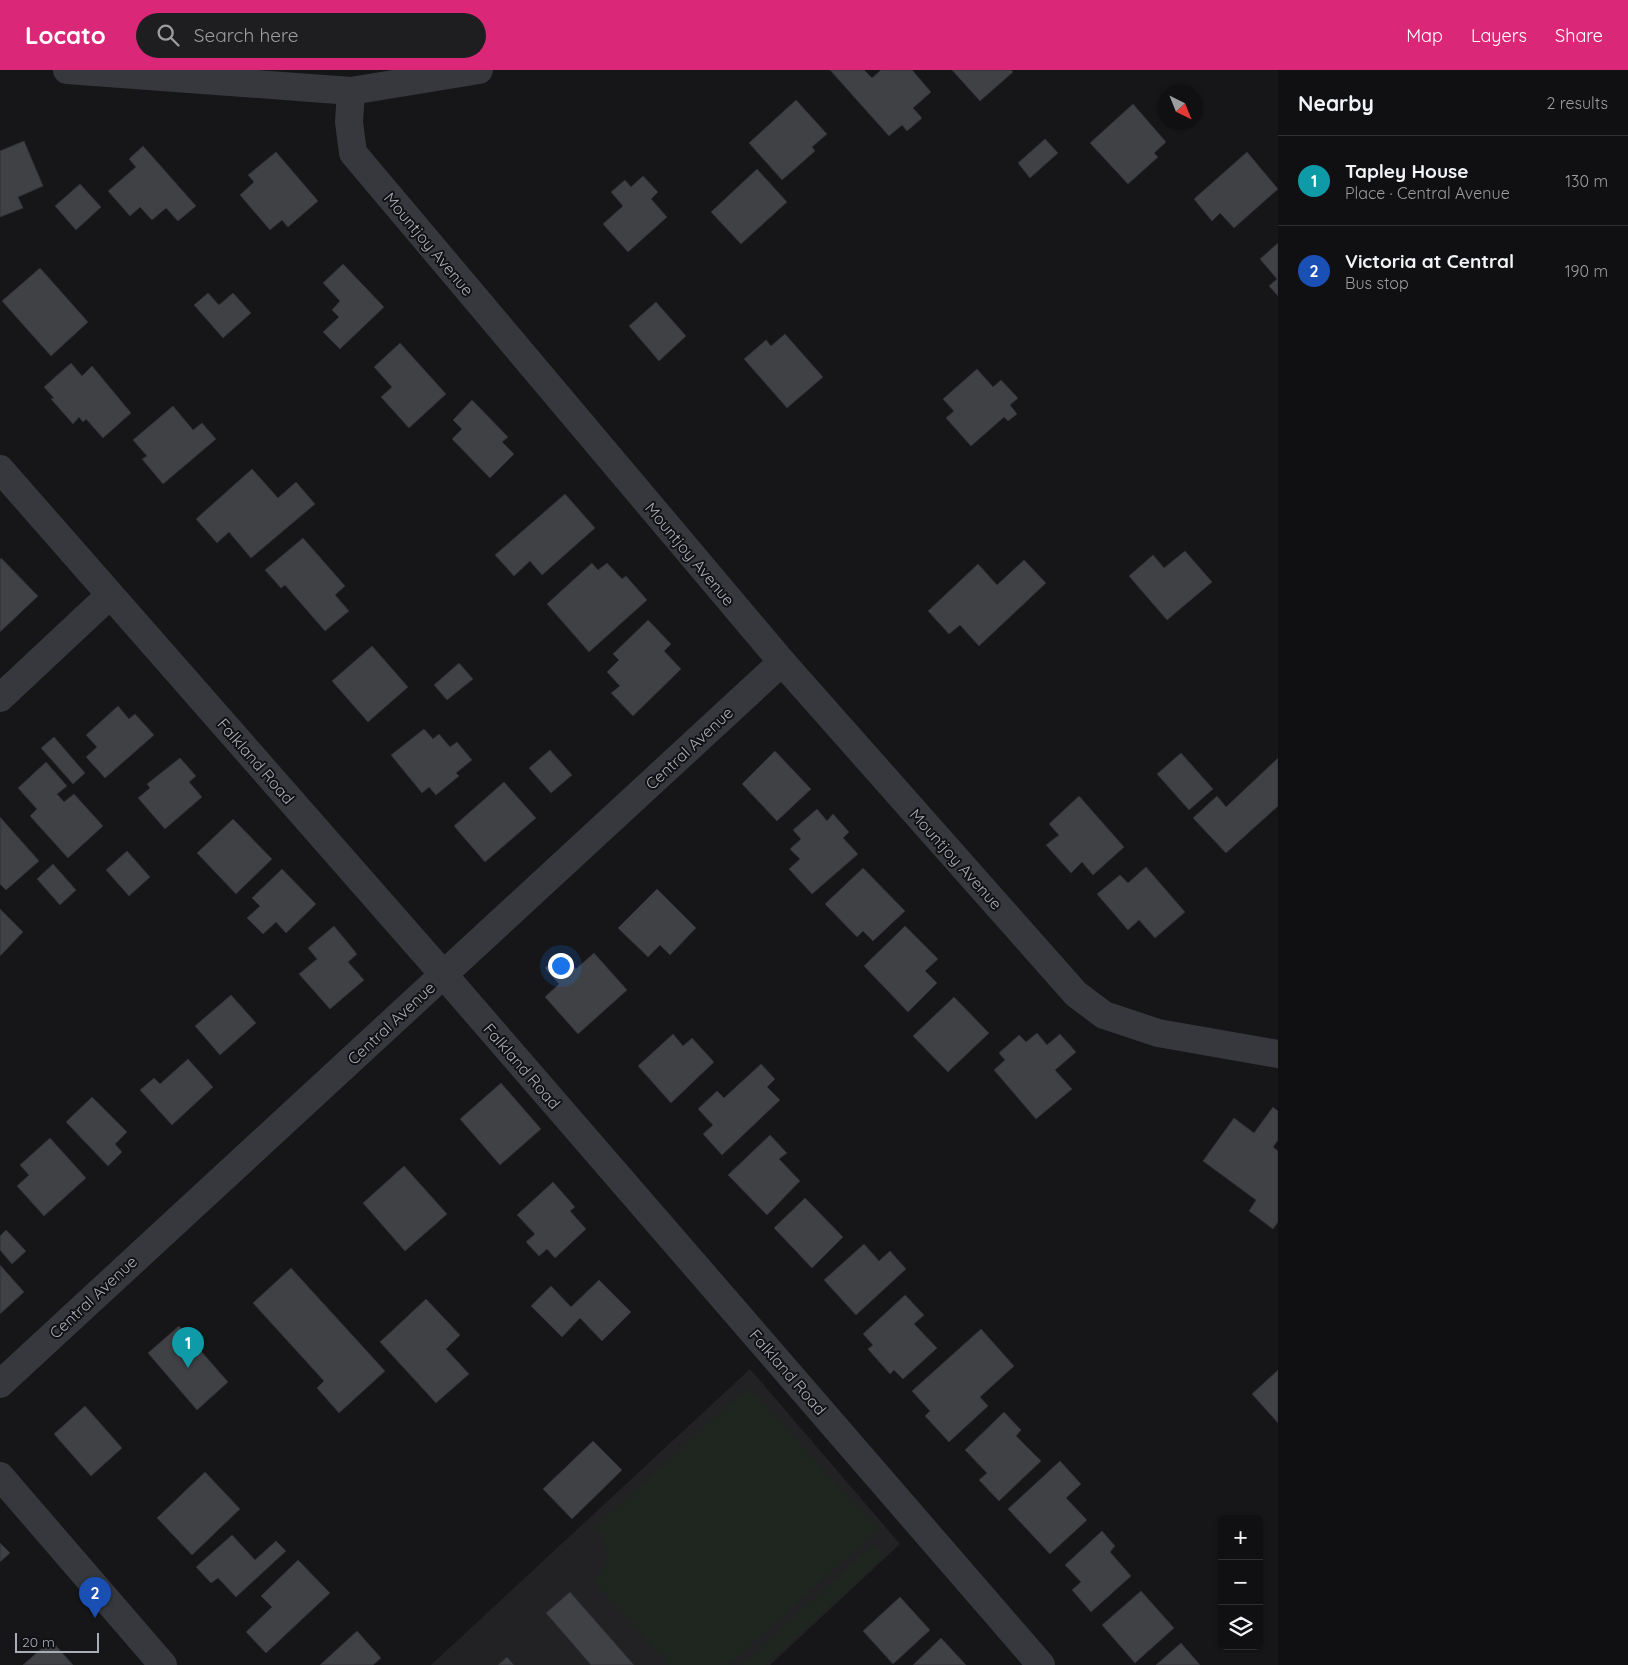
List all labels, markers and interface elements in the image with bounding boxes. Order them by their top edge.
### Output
search box [136,13,486,58]
text: Locato [25,20,106,50]
icon: search [154,21,182,49]
text: Search here [194,23,299,47]
text: Map [1406,24,1443,47]
text: Layers [1471,24,1527,47]
text: Share [1555,24,1603,47]
north arrow [1158,85,1203,130]
text: Nearby [1298,90,1374,116]
text: 2 results [1546,93,1608,113]
text: Tapley House [1345,159,1468,183]
text: 1 [1311,171,1317,191]
text: 130 m [1565,171,1608,191]
text: Place · Central Avenue [1345,183,1510,203]
street label: Mountjoy Avenue [380,188,478,300]
text: Victoria at Central [1345,249,1514,273]
text: 2 [1309,261,1319,281]
text: 190 m [1565,261,1608,281]
text: Bus stop [1345,273,1409,293]
street label: Mountjoy Avenue [641,498,739,610]
street label: Central Avenue [641,702,737,794]
street label: Falkland Road [213,714,299,808]
street label: Mountjoy Avenue [905,804,1007,914]
your location [548,953,574,979]
street label: Central Avenue [343,977,439,1069]
street label: Falkland Road [479,1019,565,1113]
street label: Central Avenue [45,1251,141,1343]
street label: Falkland Road [745,1325,831,1419]
pin: 1 [172,1327,204,1368]
map controls [1218,1515,1263,1650]
button: + [1218,1515,1263,1560]
button: − [1218,1560,1263,1605]
pin: 2 [79,1577,111,1618]
button: layers [1218,1605,1263,1650]
scale bar [15,1630,99,1653]
text: 20 m [22,1633,55,1651]

